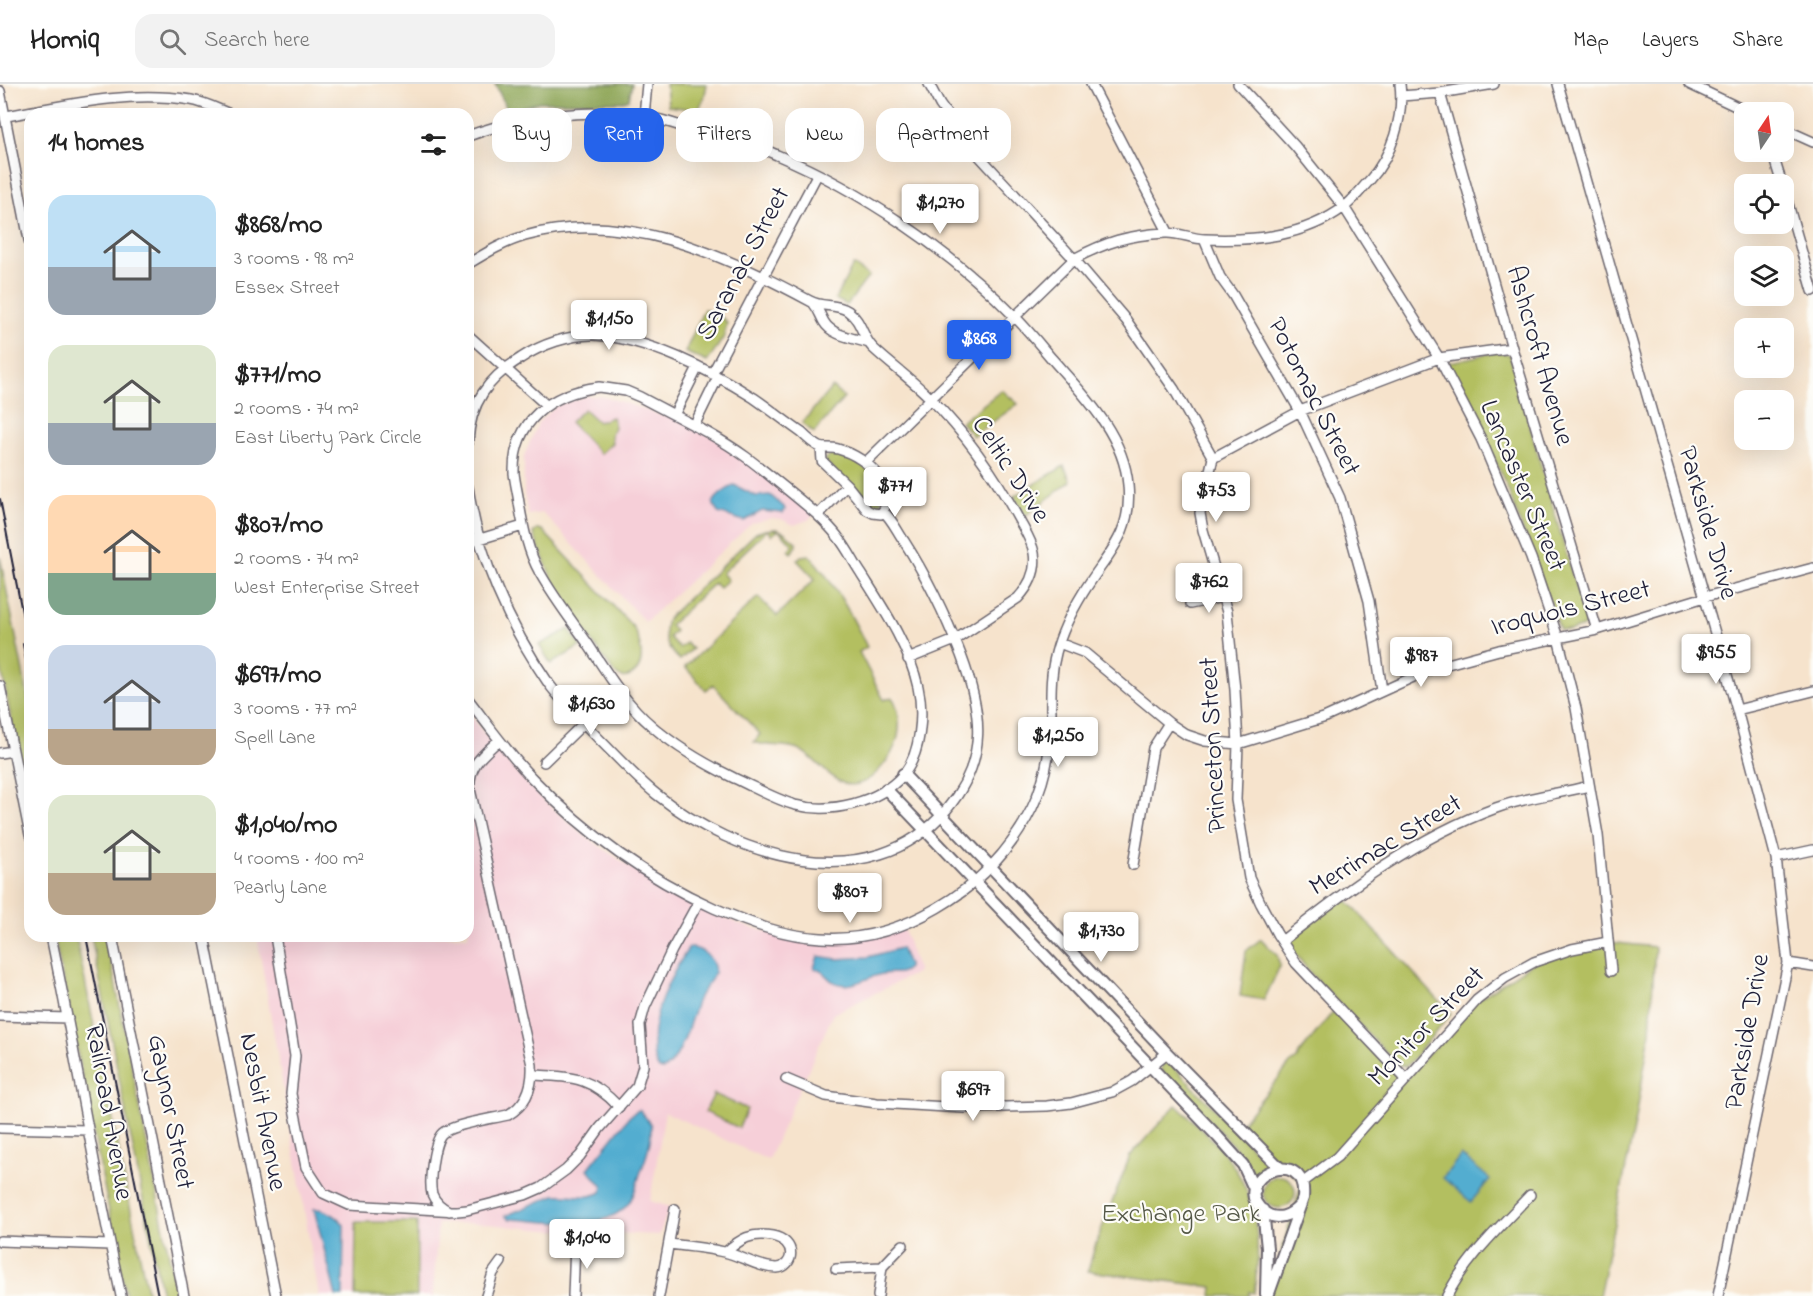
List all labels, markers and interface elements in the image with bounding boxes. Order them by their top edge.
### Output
search box [135,14,555,68]
text: Homiq [30,21,99,62]
icon: search [156,25,189,58]
text: Search here [204,25,310,57]
text: Map [1573,26,1609,56]
text: Layers [1642,26,1699,56]
text: Share [1732,26,1783,56]
north arrow [1734,102,1794,162]
map controls [1734,102,1794,450]
chip: Buy [492,108,572,162]
chip: Rent [584,108,664,162]
chip: Filters [676,108,773,162]
chip: New [785,108,864,162]
chip: Apartment [876,108,1011,162]
text: 14 homes [48,125,144,163]
icon: filters [417,128,450,161]
button: locate [1734,174,1794,234]
street label: Saranac Street [687,180,801,348]
pin: $1,270 [891,184,989,235]
text: $1,270 [916,189,964,218]
text: $868/mo [234,207,322,245]
icon: home [96,219,168,291]
text: 3 rooms · 98 m² [234,245,354,274]
button: layers [1734,246,1794,306]
street label: Ashcroft Avenue [1495,261,1584,451]
text: Essex Street [234,274,340,303]
pin: $1,150 [560,300,658,351]
text: $1,150 [585,305,633,334]
street label: Potomac Street [1256,311,1370,483]
button: + [1734,318,1794,378]
pin: $868 [943,320,1015,371]
text: $868 [961,325,997,354]
text: $771/mo [234,357,321,395]
icon: home [96,369,168,441]
button: − [1734,390,1794,450]
street label: Lancaster Street [1468,394,1576,578]
text: 2 rooms · 74 m² [234,395,359,424]
street label: Celtic Drive [961,409,1060,532]
text: East Liberty Park Circle [234,424,422,453]
street label: Parkside Drive [1667,442,1748,605]
pin: $771 [859,467,931,518]
text: $771 [878,472,912,501]
pin: $753 [1180,472,1252,523]
text: $753 [1196,477,1236,506]
text: $807/mo [234,507,323,545]
icon: home [96,519,168,591]
text: 2 rooms · 74 m² [234,545,359,574]
pin: $762 [1173,563,1245,614]
text: $762 [1189,568,1229,597]
street label: Iroquois Street [1487,570,1655,648]
text: West Enterprise Street [234,574,419,603]
pin: $955 [1680,634,1752,685]
pin: $987 [1385,637,1457,688]
text: $955 [1696,639,1737,668]
text: $987 [1404,642,1438,671]
street label: Princeton Street [1190,656,1238,834]
text: $697/mo [234,657,321,695]
icon: home [96,669,168,741]
pin: $1,630 [542,685,640,736]
text: $1,630 [567,690,615,719]
text: 3 rooms · 77 m² [234,695,357,724]
pin: $1,250 [1009,717,1107,768]
text: $1,250 [1032,722,1084,751]
text: Spell Lane [234,724,315,753]
street label: Merrimac Street [1302,785,1470,907]
text: $1,040/mo [234,807,337,845]
icon: home [96,819,168,891]
text: 4 rooms · 100 m² [234,845,364,874]
pin: $807 [814,873,886,924]
text: Pearly Lane [234,874,327,903]
text: $807 [832,878,868,907]
pin: $1,730 [1052,912,1150,963]
text: $1,730 [1077,917,1125,946]
street label: Parkside Drive [1715,950,1781,1113]
street label: Monitor Street [1359,958,1495,1096]
street label: Railroad Avenue [73,1021,143,1204]
street label: Nesbit Avenue [228,1030,297,1195]
street label: Gaynor Street [136,1031,204,1193]
pin: $697 [937,1071,1009,1122]
text: $697 [955,1076,991,1105]
park label: Exchange Park [1101,1195,1261,1234]
pin: $1,040 [538,1219,636,1270]
text: $1,040 [563,1224,611,1253]

